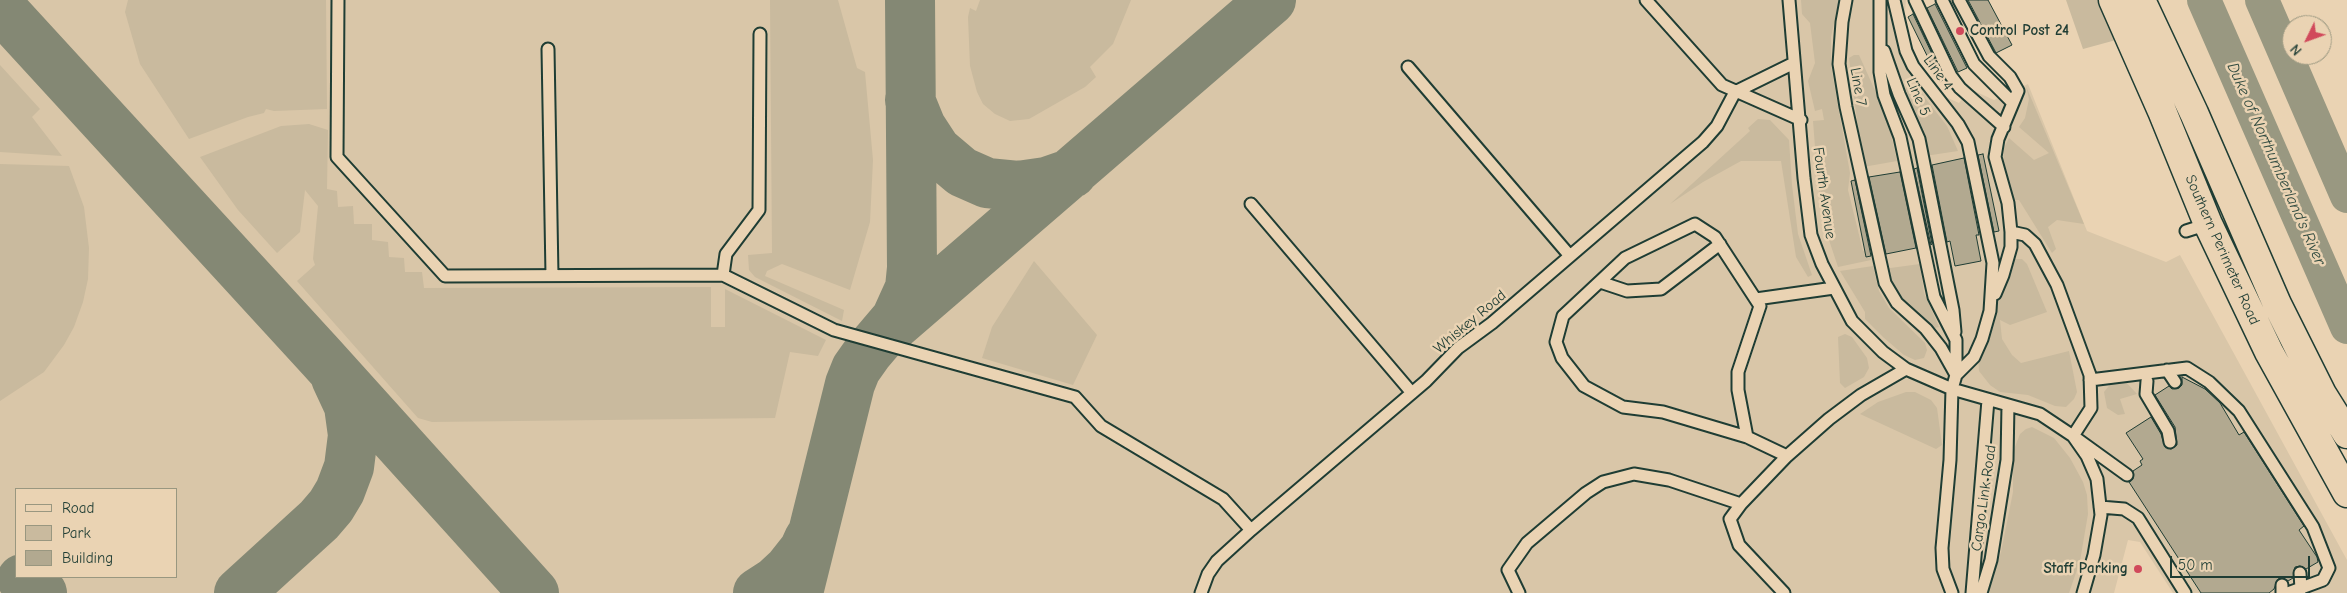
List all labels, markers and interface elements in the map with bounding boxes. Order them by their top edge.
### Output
north arrow [2282,15,2332,65]
place label: Control Post 24 [1970,22,2069,40]
marker: Control Post 24 [1954,25,1966,37]
text: N [2287,41,2306,59]
street label: Line 4 [1919,52,1957,94]
water label: Duke of Northumberland's River [2223,60,2329,268]
street label: Line 7 [1846,66,1870,108]
street label: Line 5 [1902,75,1934,119]
street label: Fourth Avenue [1809,146,1839,240]
street label: Southern Perimeter Road [2181,172,2263,328]
street label: Whiskey Road [1430,286,1510,358]
street label: Cargo Link Road [1968,444,2000,552]
legend [15,488,178,578]
text: Road [62,499,94,517]
text: Park [62,524,91,542]
scale bar [2172,546,2312,578]
text: Building [62,549,113,567]
text: 50 m [2178,556,2213,574]
place label: Staff Parking [2043,560,2128,578]
marker: Staff Parking [2132,563,2144,575]

